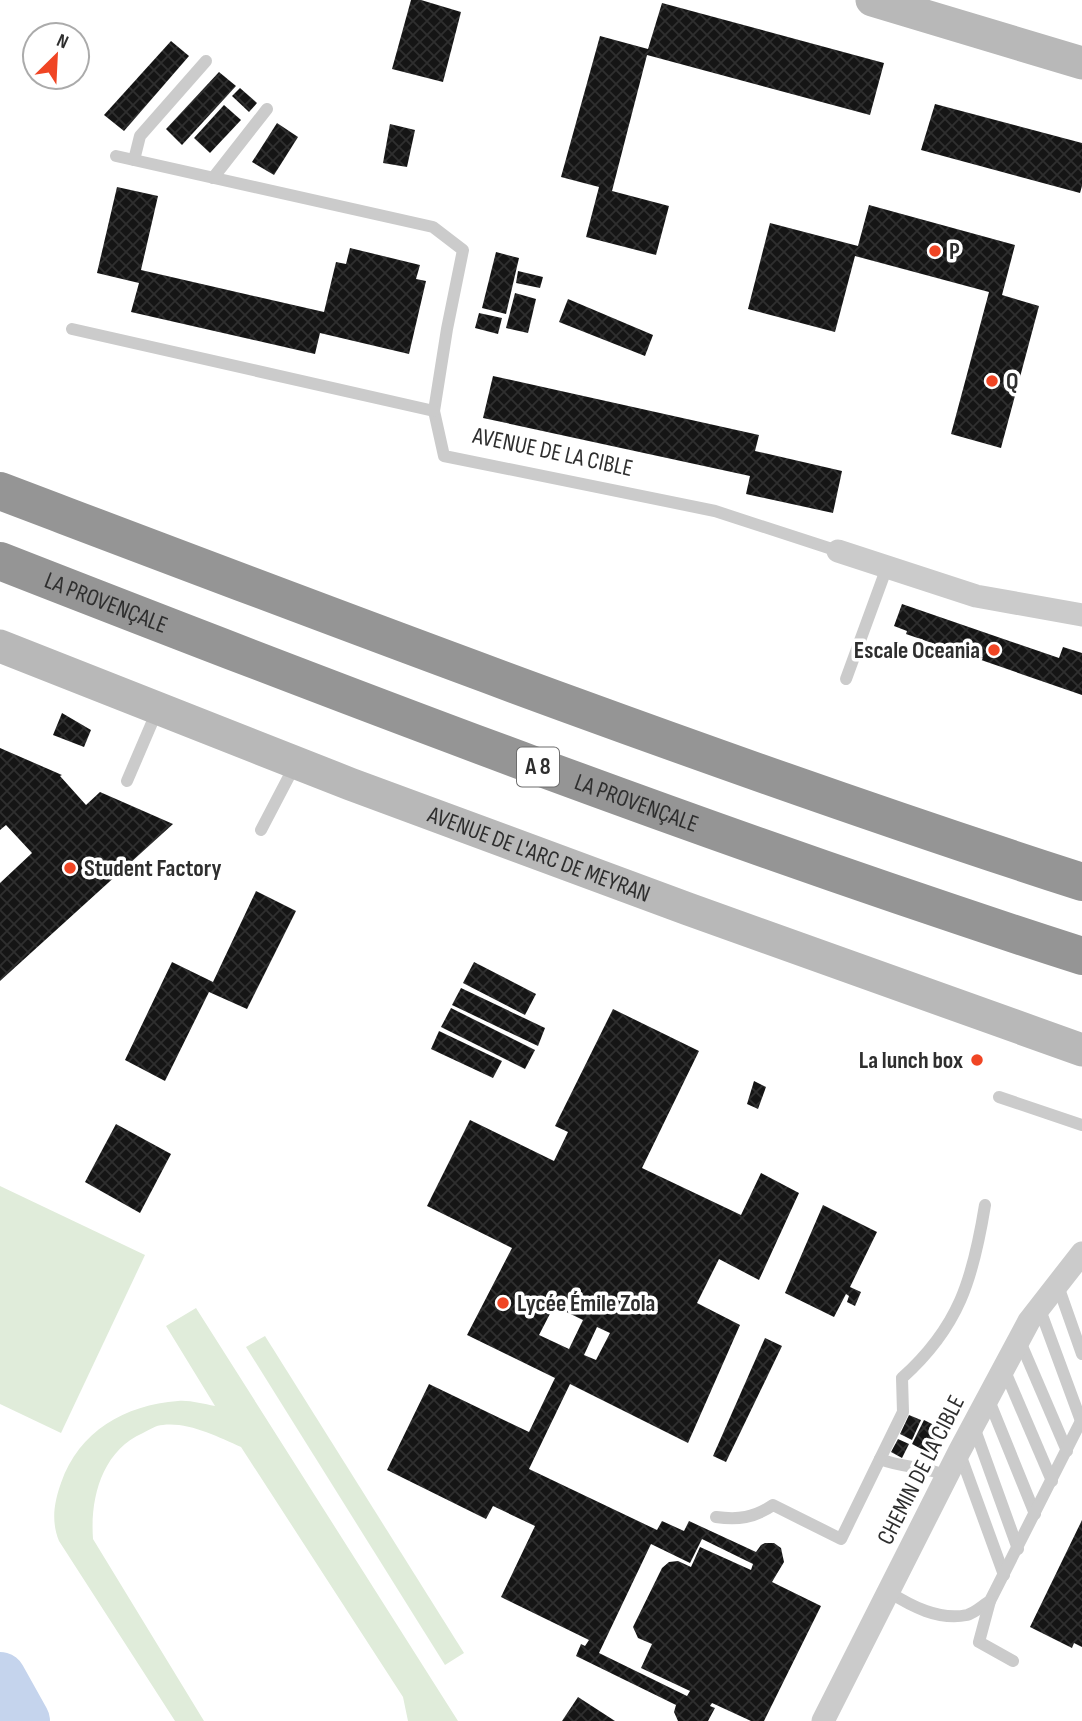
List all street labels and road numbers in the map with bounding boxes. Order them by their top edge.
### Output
street label: AVENUE DE LA CIBLE [469,421,636,483]
street label: LA PROVENÇALE [41,565,172,639]
road number: A 8 [517,748,559,786]
street label: LA PROVENÇALE [571,767,702,838]
street label: AVENUE DE L'ARC DE MEYRAN [423,799,654,908]
street label: CHEMIN DE LA CIBLE [871,1391,971,1549]

